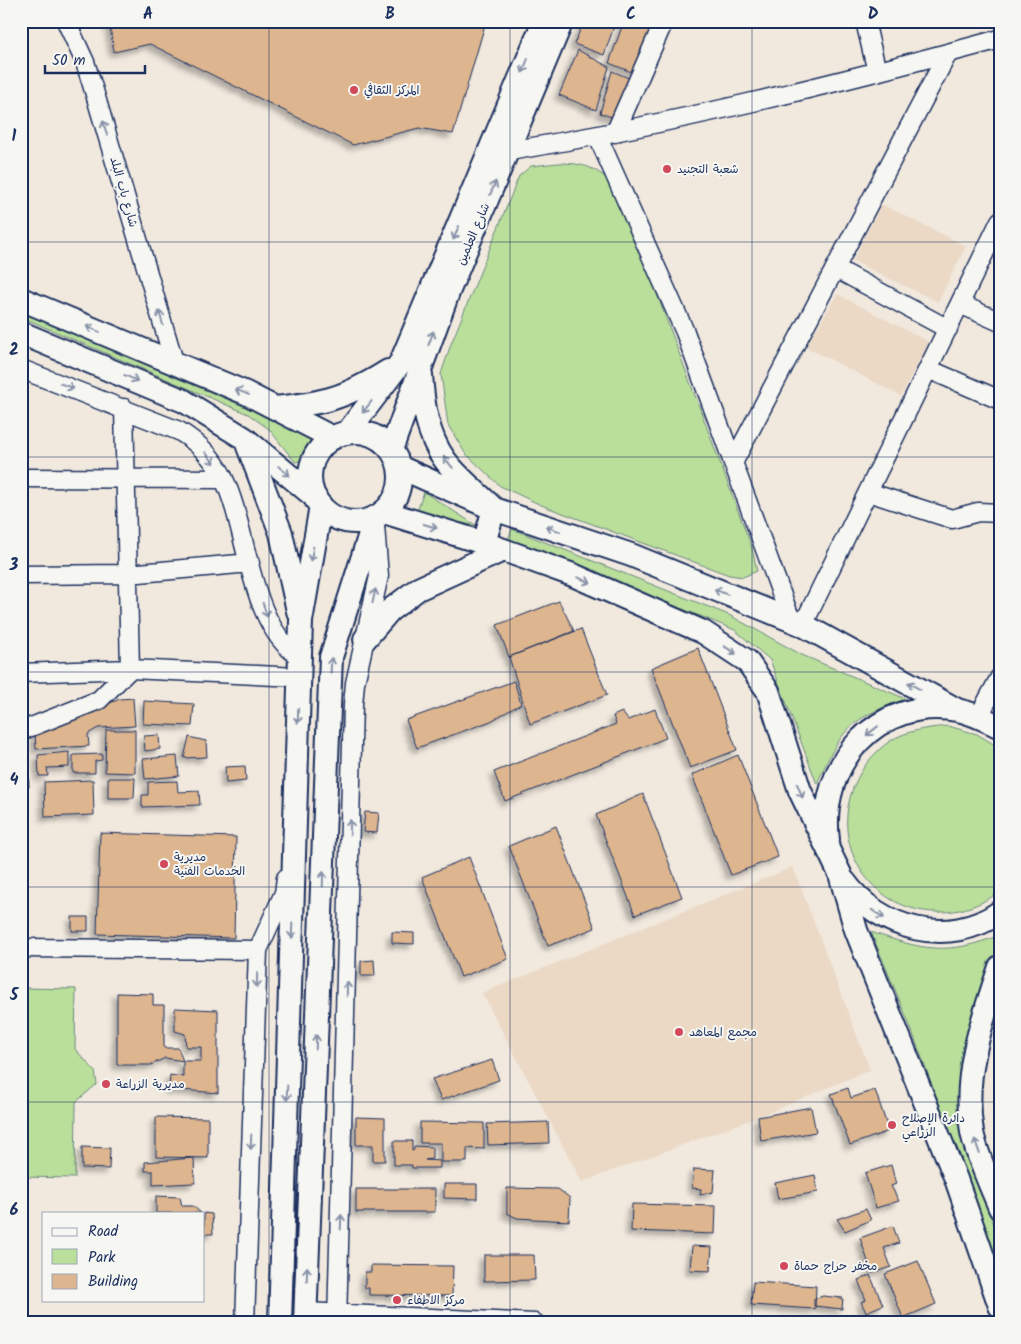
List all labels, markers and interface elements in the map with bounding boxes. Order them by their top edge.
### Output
text: A [143,2,153,27]
text: B [385,2,395,27]
text: C [626,2,636,27]
text: D [868,2,879,27]
scale bar [45,42,145,74]
text: 50 m [52,49,86,73]
one-way arrow [520,58,530,73]
place label: المركز الثقافي [364,81,420,100]
marker: المركز الثقافي [348,84,360,96]
one-way arrow [100,121,110,137]
text: 1 [12,124,17,149]
street label: شارع باب البلد [104,155,143,230]
place label: شعبة التجنيد [677,160,739,179]
marker: شعبة التجنيد [661,163,673,175]
one-way arrow [489,181,499,196]
street label: شارع العلمين [452,200,495,268]
one-way arrow [451,225,461,240]
one-way arrow [155,310,165,326]
one-way arrow [86,323,101,333]
one-way arrow [427,331,436,346]
text: 2 [9,338,19,363]
one-way arrow [123,374,138,383]
one-way arrow [59,382,74,392]
one-way arrow [235,387,250,397]
one-way arrow [361,400,372,413]
one-way arrow [205,452,216,465]
one-way arrow [442,455,453,468]
one-way arrow [277,466,290,477]
one-way arrow [422,522,438,532]
one-way arrow [546,524,561,533]
one-way arrow [307,546,317,562]
text: 3 [9,553,19,578]
one-way arrow [576,576,591,585]
one-way arrow [714,587,730,596]
one-way arrow [370,589,379,605]
one-way arrow [260,602,270,618]
one-way arrow [723,644,737,655]
one-way arrow [327,657,336,673]
one-way arrow [907,681,922,691]
one-way arrow [293,707,302,723]
one-way arrow [866,725,879,736]
text: 4 [10,768,19,793]
one-way arrow [796,783,806,798]
one-way arrow [345,819,355,835]
place label: مديرية الخدمات الفنية [174,848,245,881]
marker: مديرية الخدمات الفنية [158,858,170,870]
one-way arrow [318,872,327,888]
one-way arrow [871,909,885,919]
one-way arrow [287,922,297,938]
one-way arrow [252,972,261,988]
one-way arrow [342,981,351,997]
text: 5 [9,983,20,1008]
place label: مجمع المعاهد [689,1023,757,1042]
marker: مجمع المعاهد [673,1026,685,1038]
one-way arrow [311,1034,321,1050]
place label: مديرية الزراعة [116,1075,185,1094]
marker: مديرية الزراعة [100,1078,112,1090]
one-way arrow [282,1084,292,1101]
place label: دائرة الإصلاح الزراعي [902,1109,965,1143]
marker: دائرة الإصلاح الزراعي [886,1119,898,1131]
one-way arrow [246,1134,256,1150]
one-way arrow [972,1139,981,1154]
text: 6 [10,1198,19,1223]
legend [42,1212,205,1302]
one-way arrow [336,1214,346,1230]
text: Road [88,1220,119,1244]
text: Park [88,1246,116,1270]
place label: مخفر حراج حماة [794,1257,877,1276]
marker: مخفر حراج حماة [778,1260,790,1272]
one-way arrow [302,1266,311,1282]
text: Building [88,1270,138,1294]
place label: مركز الاطفاء [407,1291,465,1310]
marker: مركز الاطفاء [391,1294,403,1306]

